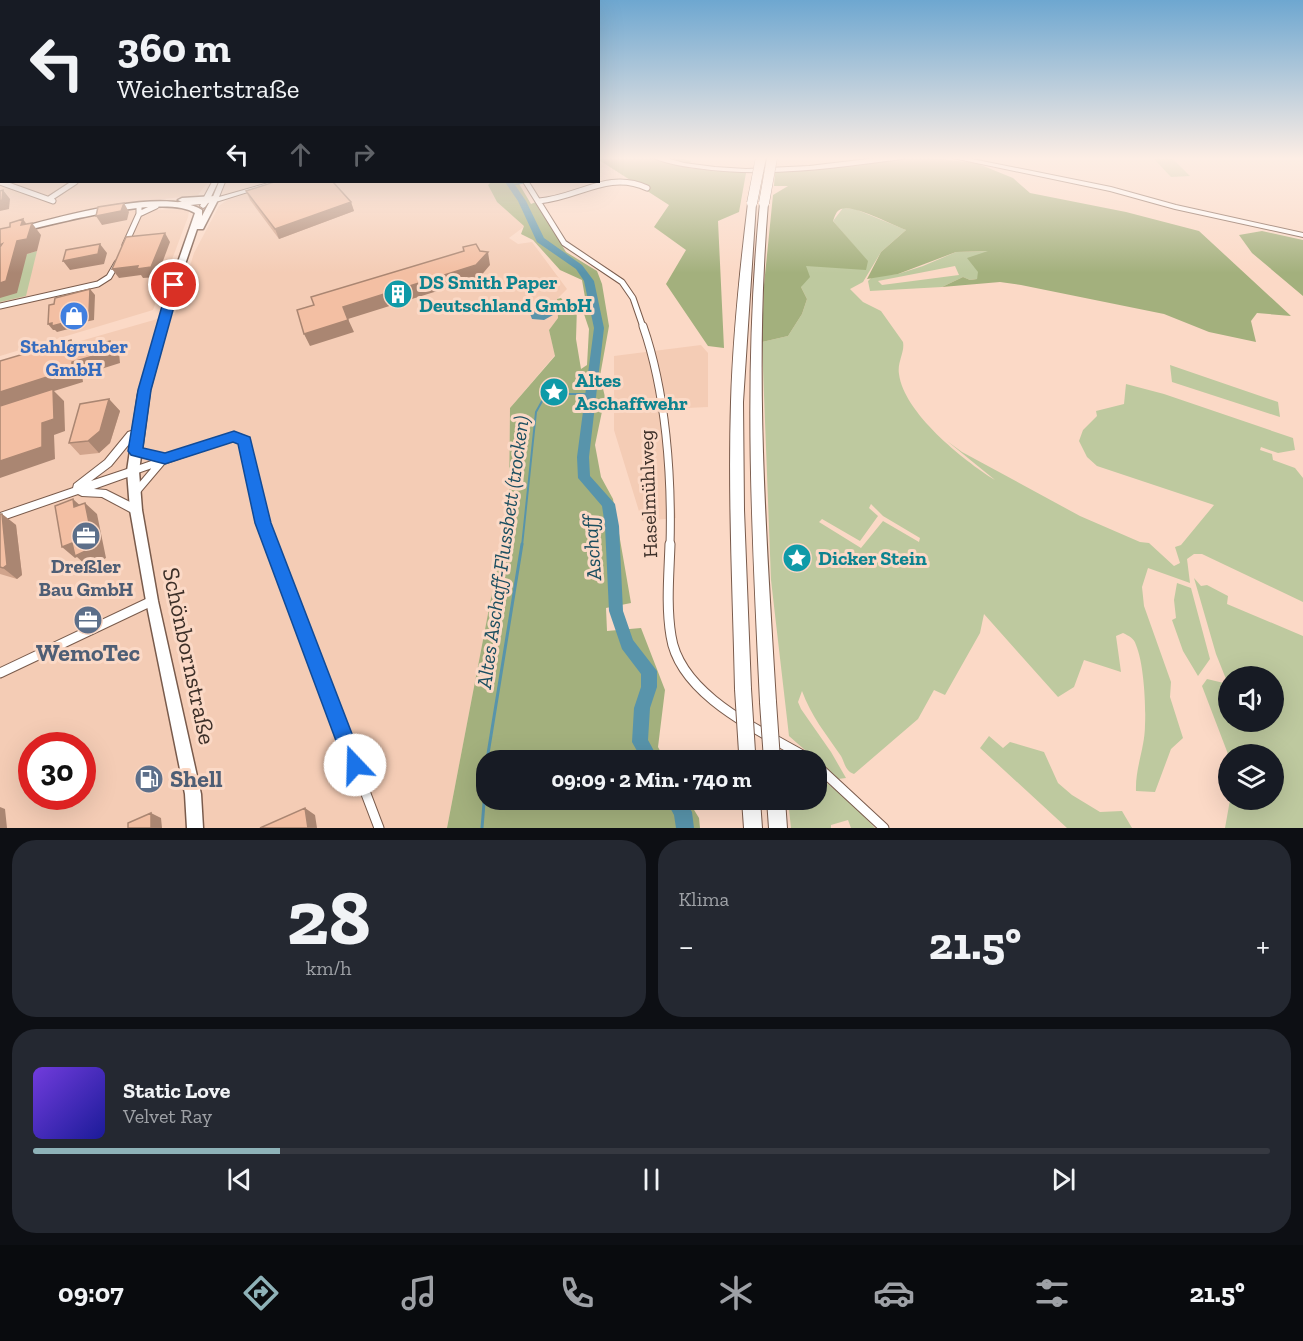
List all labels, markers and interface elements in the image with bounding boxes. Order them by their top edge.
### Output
text: 360 m [117,22,231,73]
icon: left [18,24,96,102]
text: Weichertstraße [117,73,299,105]
icon: left [221,138,254,171]
icon: ahead [284,138,317,171]
icon: right [347,138,380,171]
pin [148,259,199,310]
icon: arrive [157,268,190,301]
place label: DS Smith Paper Deutschland GmbH [419,270,592,317]
building icon: DS Smith Paper Deutschland GmbH [382,278,414,310]
shop icon: Stahlgruber GmbH [58,300,90,332]
place label: Stahlgruber GmbH [20,334,128,381]
place label: Altes Aschaffwehr [575,368,688,415]
place icon: Altes Aschaffwehr [538,376,570,408]
water label: Altes Aschaff-Flussbett (trocken) [471,414,534,691]
street label: Haselmühlweg [634,429,662,559]
water label: Aschaff [577,512,606,583]
office icon: Dreßler Bau GmbH [70,520,102,552]
place icon: Dicker Stein [781,542,813,574]
place label: Dicker Stein [818,546,927,570]
place label: Dreßler Bau GmbH [39,554,134,601]
street label: Schönbornstraße [157,565,222,747]
office icon: WemoTec [72,604,104,636]
place label: WemoTec [36,638,140,667]
map controls [1218,666,1284,810]
button: sound [1218,666,1284,732]
speed limit sign: 30 [18,732,96,810]
position arrow [323,733,387,797]
button: layers [1218,744,1284,810]
fuel station icon: Shell [133,763,165,795]
place label: Shell [170,764,223,793]
text: 09:09 · 2 Min. · 740 m [551,766,752,793]
text: 28 [287,870,371,964]
text: Klima [679,887,729,911]
text: 21.5° [929,917,1021,971]
text: − [679,926,694,965]
text: + [1256,926,1270,965]
text: km/h [306,956,352,980]
text: Static Love [123,1077,230,1104]
text: Velvet Ray [123,1104,212,1128]
icon: previous [223,1163,256,1196]
icon: pause [635,1163,668,1196]
icon: next [1047,1163,1080,1196]
icon: directions [240,1272,282,1314]
icon: music [398,1272,440,1314]
icon: phone [556,1272,598,1314]
icon: climate [715,1272,757,1314]
icon: car [873,1272,915,1314]
icon: filters [1031,1272,1073,1314]
text: 09:07 [58,1277,124,1309]
text: 21.5° [1189,1277,1245,1309]

